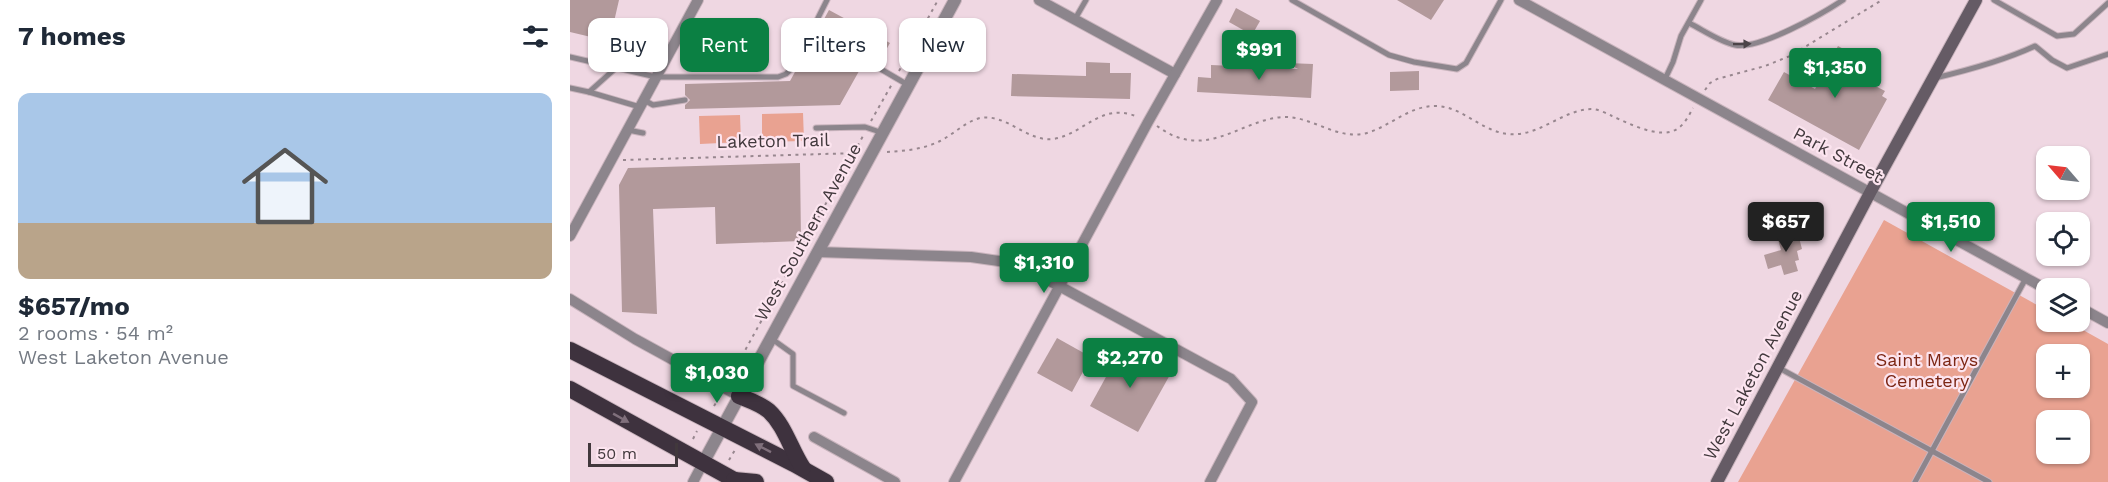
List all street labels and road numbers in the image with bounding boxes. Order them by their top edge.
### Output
street label: Park Street [1790,122,1887,187]
street label: Laketon Trail [716,129,830,152]
street label: West Southern Avenue [750,139,865,324]
street label: West Laketon Avenue [1699,286,1806,463]

